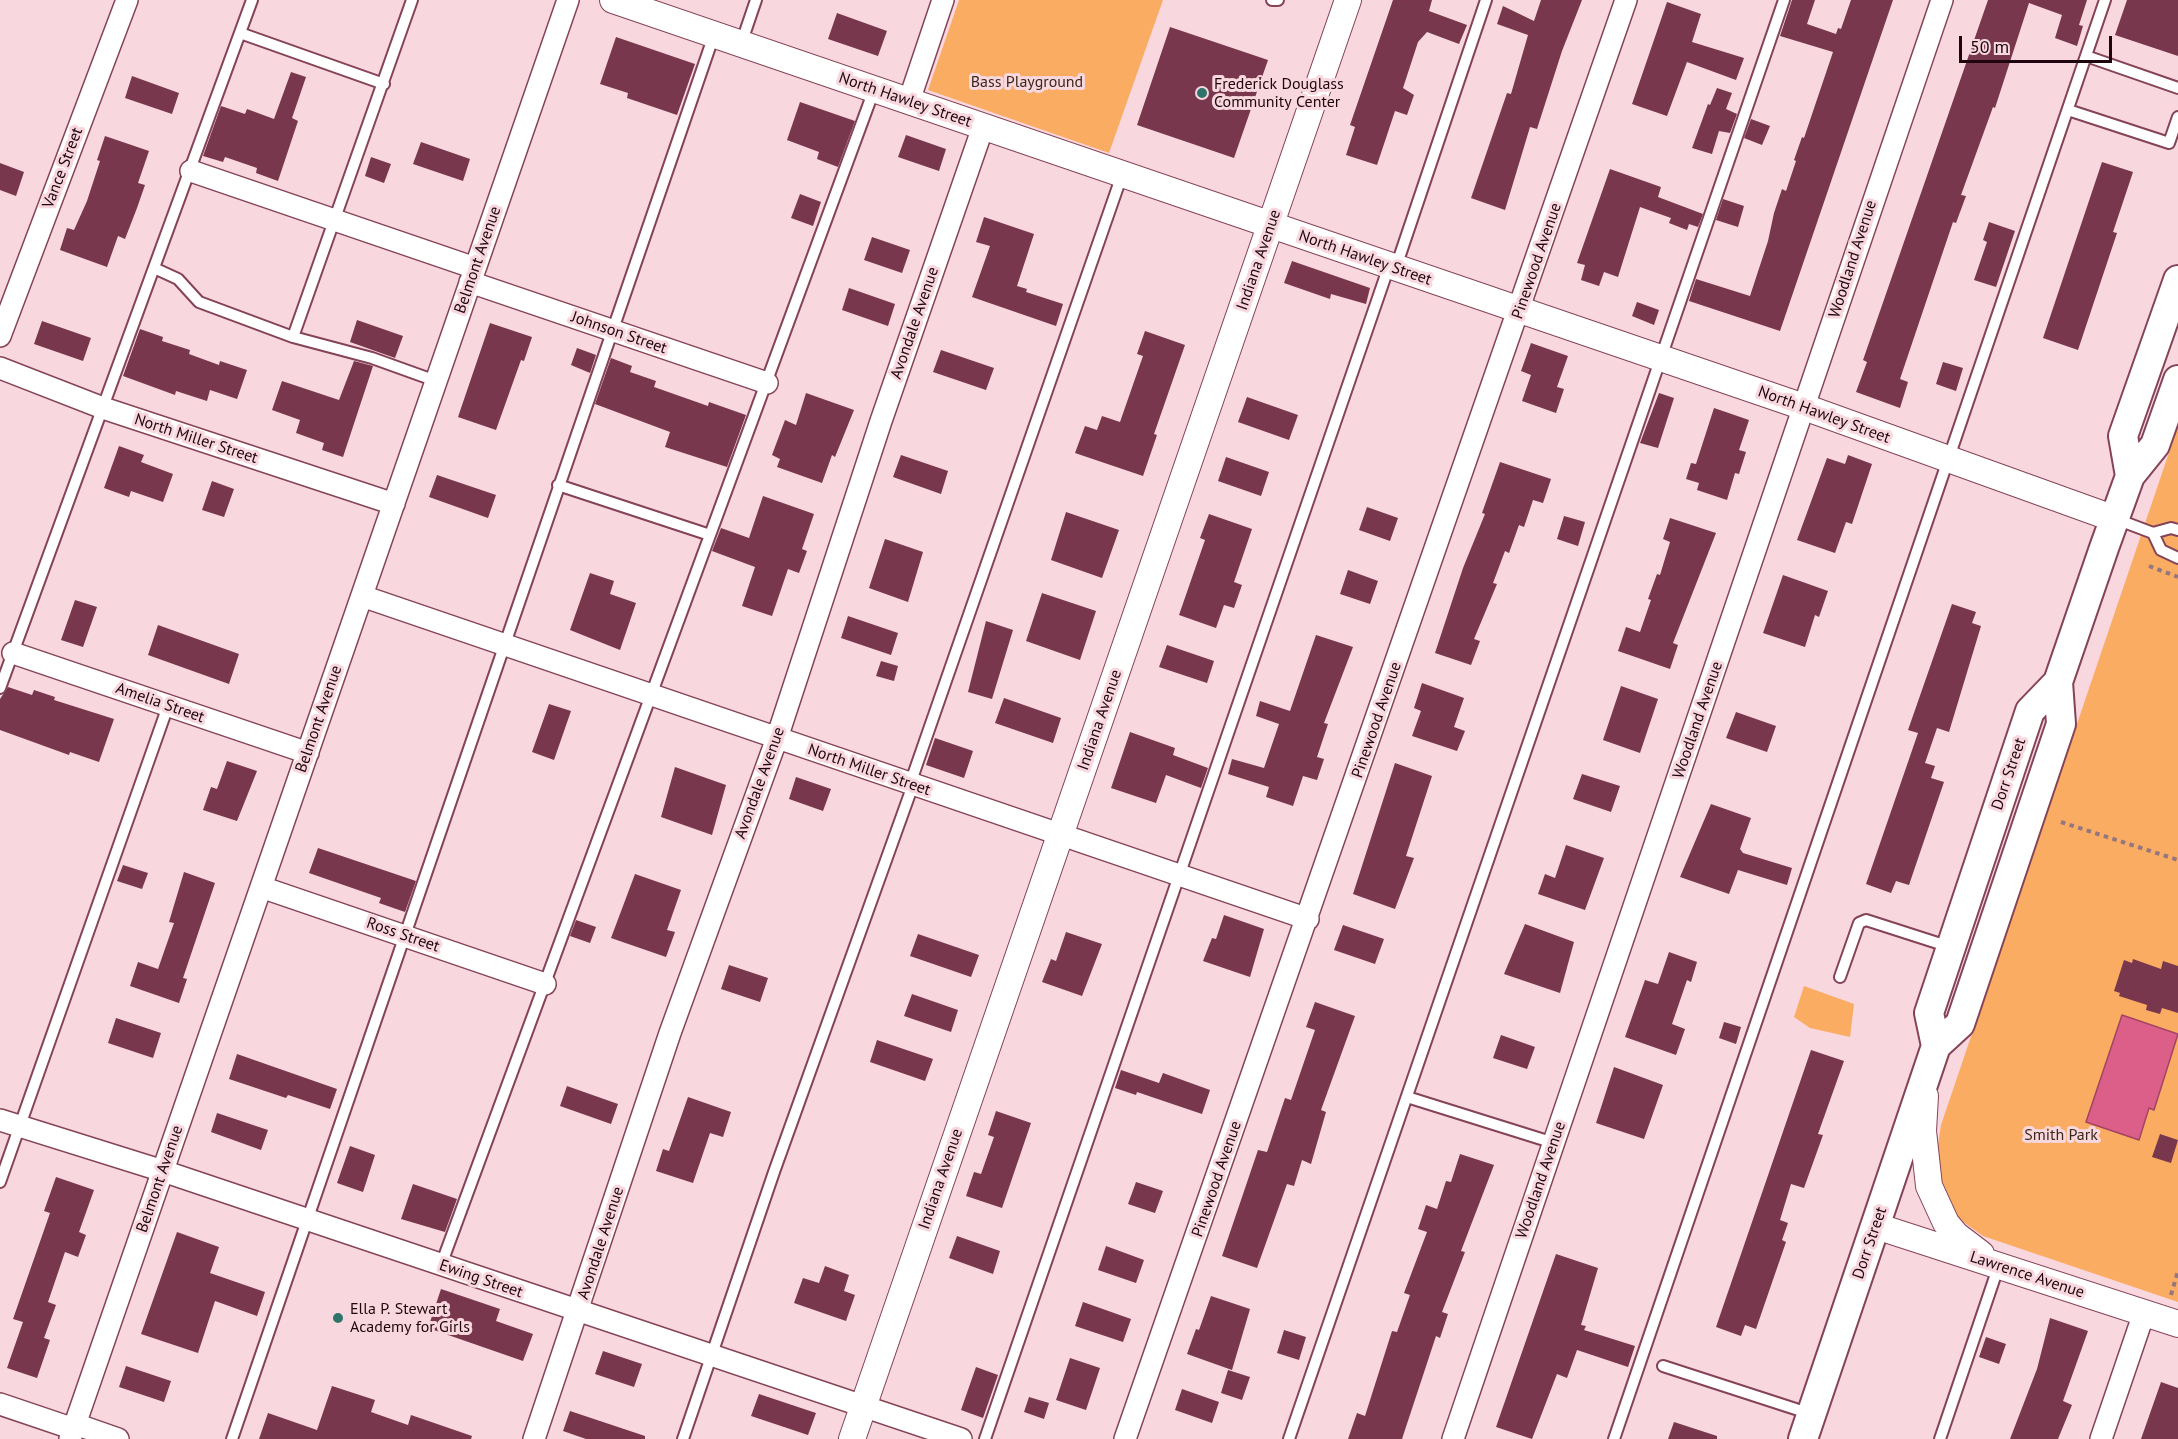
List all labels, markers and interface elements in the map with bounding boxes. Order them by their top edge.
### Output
scale bar [1962,24,2115,62]
text: 50 m [1970,35,2009,58]
street label: North Hawley Street [836,68,974,132]
park label: Bass Playground [971,72,1083,92]
place label: Frederick Douglass Community Center [1214,74,1344,112]
marker: Frederick Douglass Community Center [1195,86,1209,100]
street label: Vance Street [39,125,87,211]
street label: Woodland Avenue [1825,198,1881,320]
street label: Pinewood Avenue [1508,200,1566,322]
street label: Belmont Avenue [451,204,505,316]
street label: Indiana Avenue [1233,207,1285,313]
street label: North Hawley Street [1296,226,1434,290]
street label: Avondale Avenue [887,264,943,382]
street label: Johnson Street [569,308,669,358]
street label: North Hawley Street [1755,382,1893,448]
street label: North Miller Street [132,410,260,468]
street label: Pinewood Avenue [1348,659,1406,781]
street label: Woodland Avenue [1669,659,1727,781]
street label: Belmont Avenue [292,663,346,775]
street label: Indiana Avenue [1074,667,1126,773]
street label: Amelia Street [113,679,207,727]
street label: Avondale Avenue [731,725,789,841]
street label: Dorr Street [1988,735,2030,813]
street label: North Miller Street [805,740,933,800]
street label: Ross Street [364,914,442,956]
street label: Pinewood Avenue [1188,1118,1246,1240]
street label: Woodland Avenue [1512,1119,1570,1241]
street label: Belmont Avenue [133,1123,187,1235]
park label: Smith Park [2024,1125,2098,1145]
street label: Indiana Avenue [915,1126,967,1232]
street label: Avondale Avenue [574,1184,628,1302]
street label: Dorr Street [1849,1204,1891,1282]
street label: Lawrence Avenue [1967,1247,2087,1303]
street label: Ewing Street [437,1256,525,1302]
place label: Ella P. Stewart Academy for Girls [350,1299,470,1337]
marker: Ella P. Stewart Academy for Girls [331,1311,345,1325]

